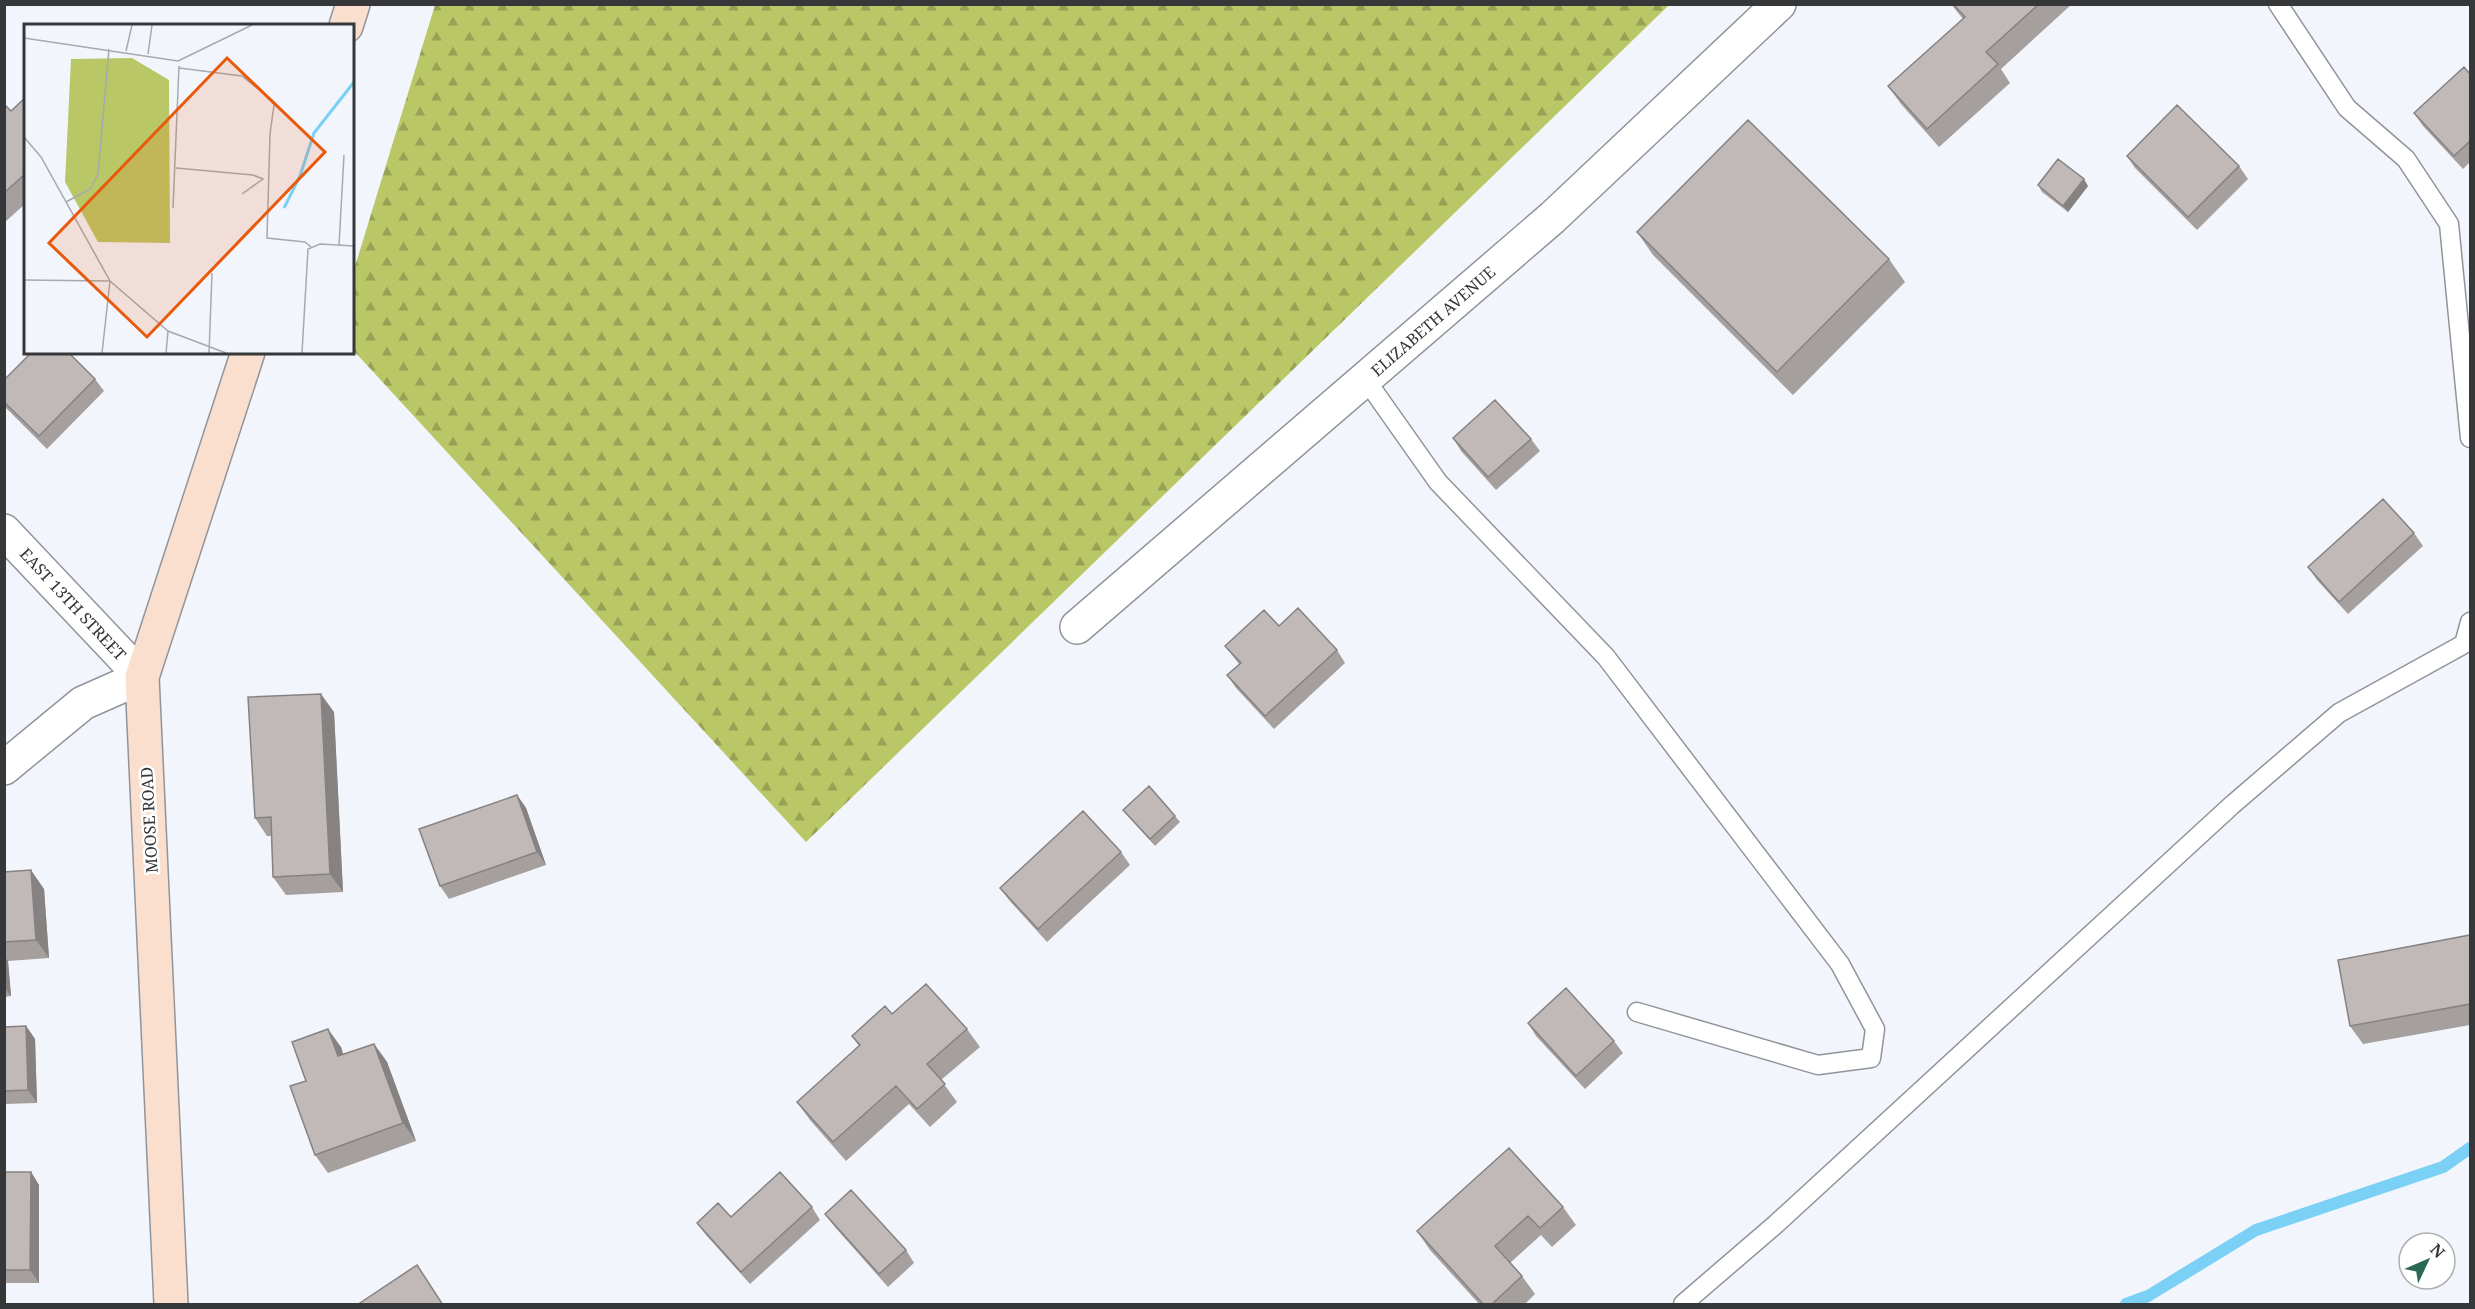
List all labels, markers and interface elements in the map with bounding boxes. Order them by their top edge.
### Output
inset map [24,24,354,354]
street label: ELIZABETH AVENUE [1366,261,1500,381]
street label: EAST 13TH STREET [15,543,131,665]
street label: MOOSE ROAD [135,766,163,874]
north arrow [2397,1231,2457,1291]
text: N [2425,1238,2450,1263]

